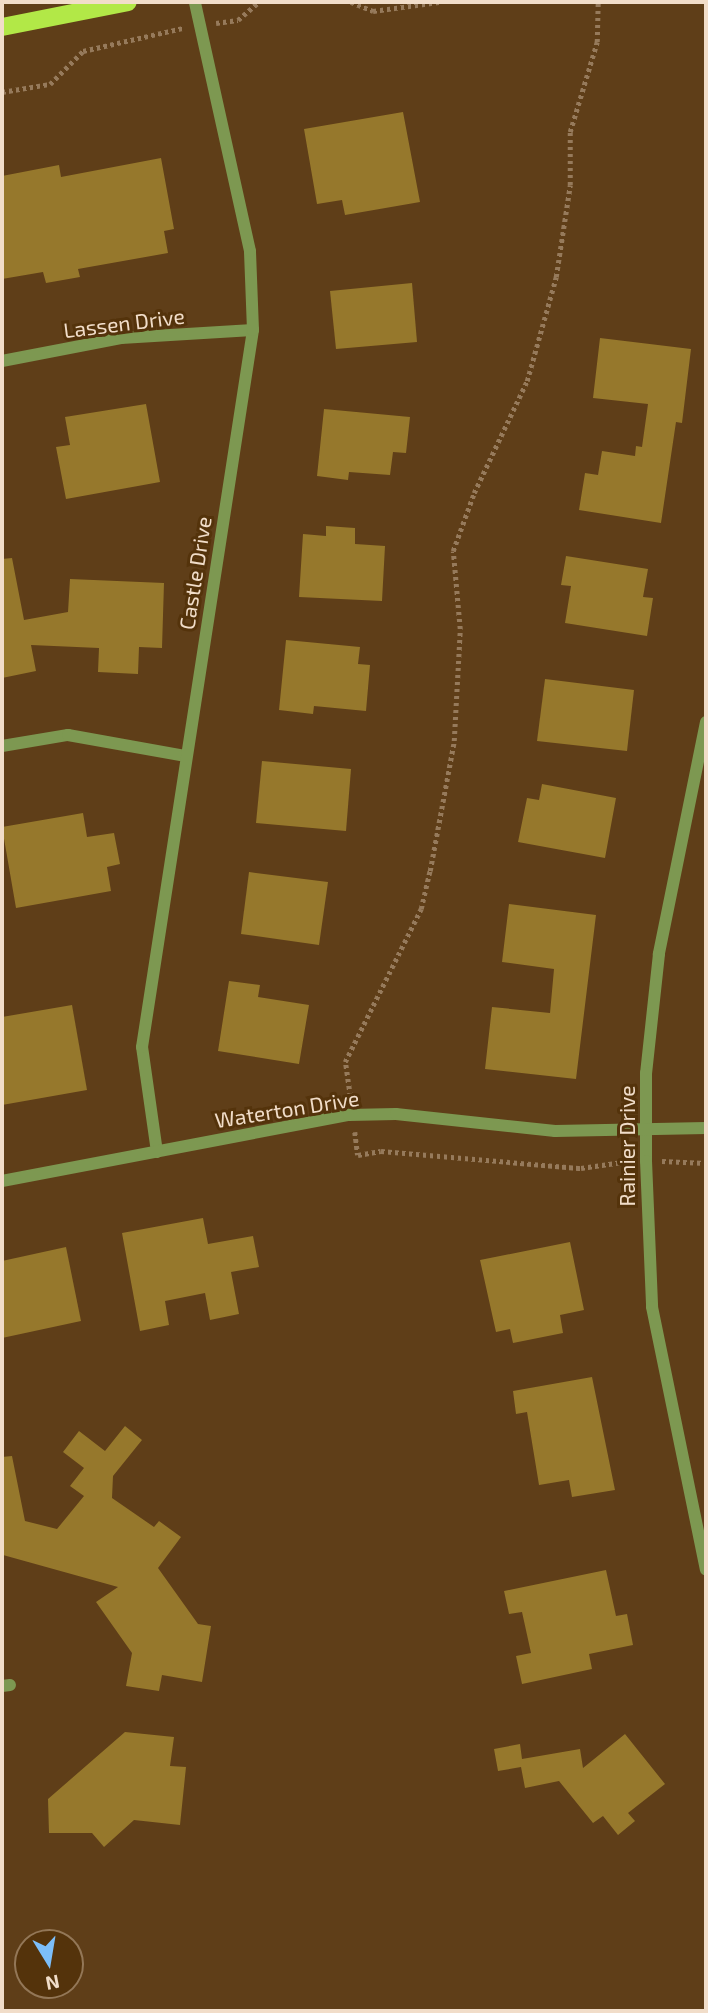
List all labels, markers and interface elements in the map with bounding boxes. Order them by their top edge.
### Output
street label: Lassen Drive [62,303,186,343]
street label: Castle Drive [174,515,216,631]
street label: Waterton Drive [213,1085,361,1133]
street label: Rainier Drive [614,1085,640,1207]
north arrow [14,1929,84,1999]
text: N [44,1971,62,1996]

